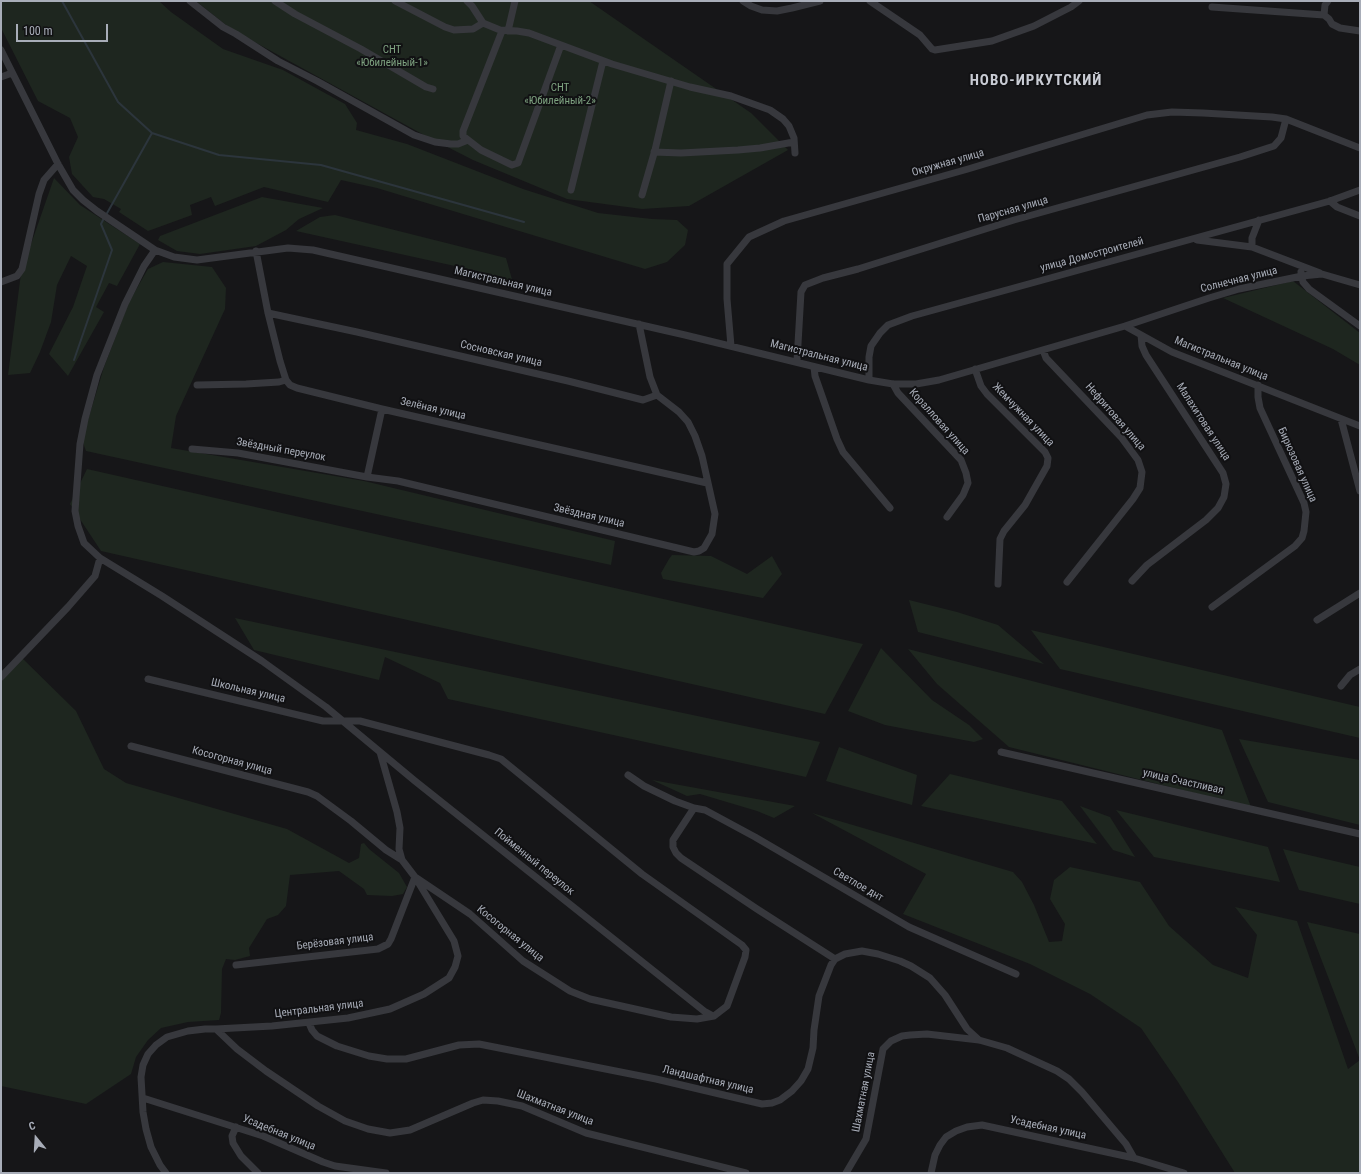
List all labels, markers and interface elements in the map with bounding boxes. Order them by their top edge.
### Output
scale bar [18,16,110,42]
text: 100 m [23,24,53,38]
park label: СНТ «Юбилейный-1» [356,43,428,69]
district label: НОВО-ИРКУТСКИЙ [970,72,1102,90]
park label: СНТ «Юбилейный-2» [524,81,596,107]
street label: Окружная улица [910,146,986,180]
street label: Парусная улица [976,194,1050,226]
street label: улица Домостроителей [1039,235,1145,275]
street label: Магистральная улица [453,264,553,300]
street label: Солнечная улица [1199,264,1279,296]
street label: Магистральная улица [1172,334,1270,384]
street label: Сосновская улица [459,338,543,370]
street label: Магистральная улица [769,338,869,374]
street label: Жемчужная улица [989,380,1057,450]
street label: Нефритовая улица [1082,381,1148,453]
street label: Малахитовая улица [1173,381,1233,463]
street label: Коралловая улица [906,386,972,458]
street label: Зелёная улица [399,395,467,423]
street label: Бирюзовая улица [1275,426,1319,504]
street label: Звёздный переулок [235,436,327,464]
street label: Звёздная улица [552,501,626,531]
street label: Школьная улица [210,676,286,706]
street label: Косогорная улица [191,744,273,778]
street label: улица Счастливая [1141,766,1225,798]
street label: Пойменный переулок [491,826,577,898]
street label: Светлое днт [830,865,886,905]
street label: Косогорная улица [474,903,546,965]
street label: Берёзовая улица [296,931,374,953]
street label: Центральная улица [274,997,364,1021]
street label: Шахматная улица [850,1051,878,1133]
street label: Ландшафтная улица [661,1063,755,1097]
street label: Шахматная улица [515,1087,595,1129]
street label: Усадебная улица [241,1112,317,1154]
street label: Усадебная улица [1009,1113,1087,1143]
north arrow [16,1118,56,1158]
text: С [27,1119,37,1133]

